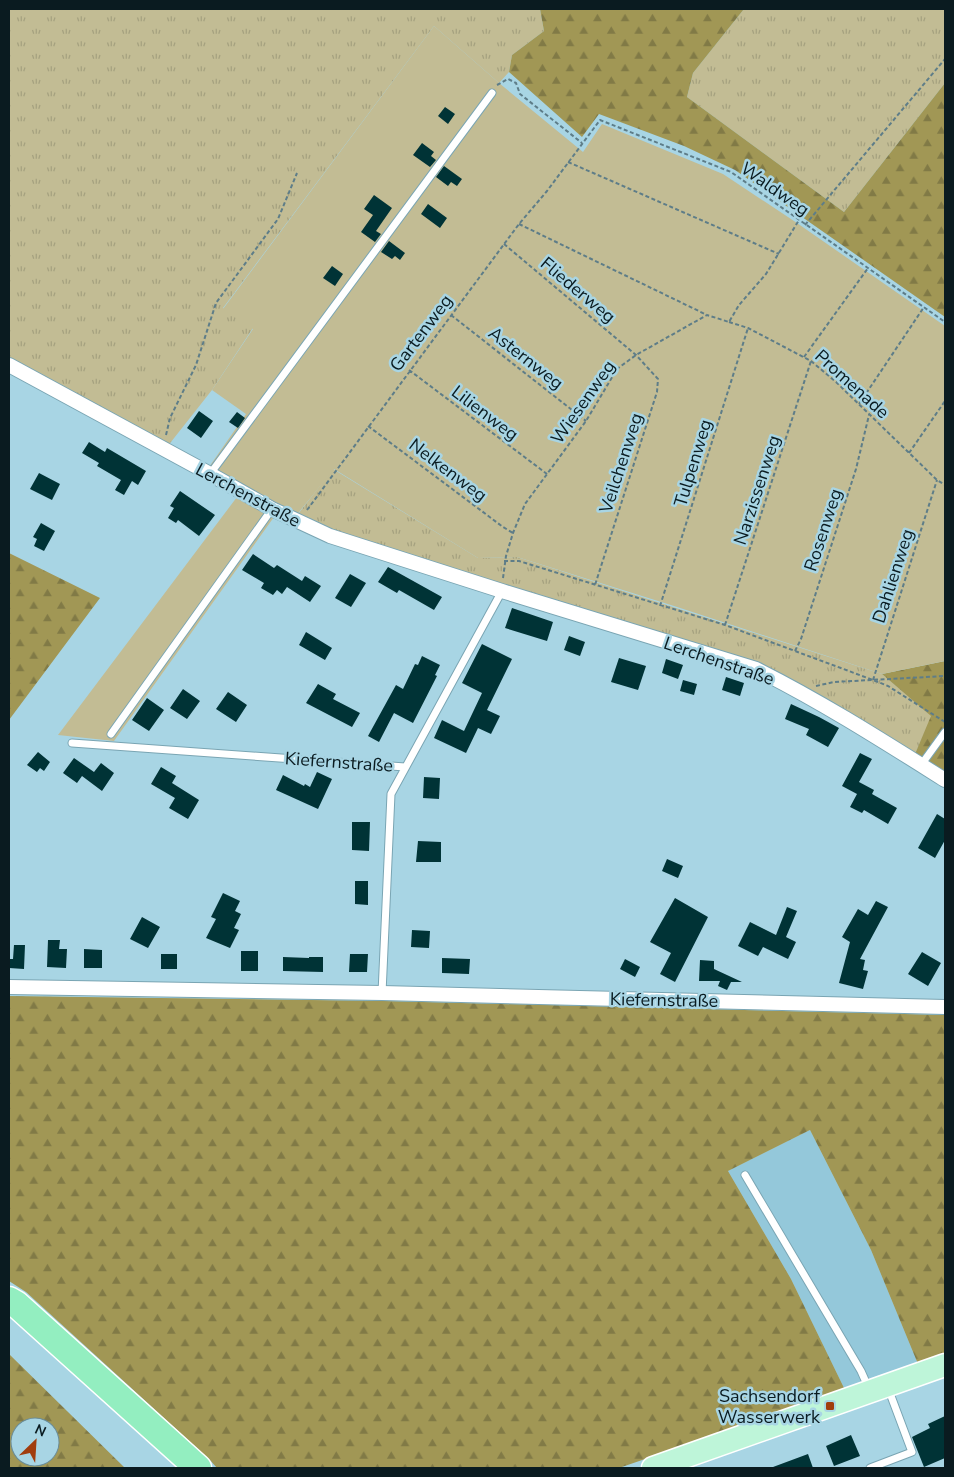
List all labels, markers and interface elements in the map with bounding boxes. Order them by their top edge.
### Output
street label: Waldweg [736,156,814,222]
street label: Fliederweg [535,252,621,328]
street label: Gartenweg [384,290,458,376]
street label: Asternweg [484,321,568,395]
street label: Promenade [810,344,894,424]
street label: Wiesenweg [545,355,621,449]
street label: Lilienweg [447,380,523,446]
street label: Veilchenweg [593,410,648,517]
street label: Tulpenweg [668,416,718,510]
street label: Narzissenweg [728,432,786,548]
street label: Nelkenweg [404,433,492,507]
street label: Lerchenstraße [191,457,305,533]
street label: Rosenweg [798,486,848,574]
street label: Dahlienweg [867,526,919,626]
street label: Lerchenstraße [661,631,777,691]
street label: Kiefernstraße [284,746,394,778]
street label: Kiefernstraße [610,987,718,1013]
place label: Sachsendorf Wasserwerk [718,1384,821,1429]
marker: Sachsendorf Wasserwerk [824,1400,836,1412]
north arrow [10,1417,60,1467]
text: N [32,1420,49,1441]

